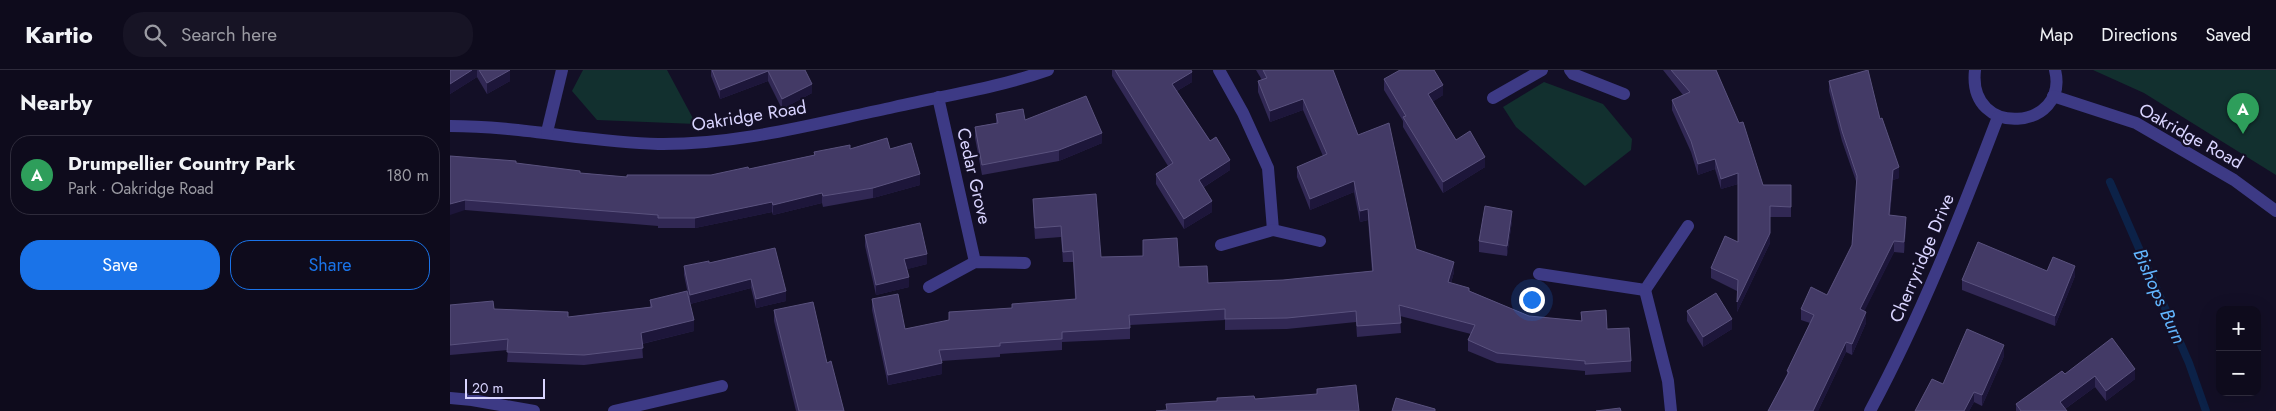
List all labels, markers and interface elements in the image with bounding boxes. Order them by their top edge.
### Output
search box [123,12,473,57]
text: Kartio [25,17,93,52]
icon: search [141,21,169,49]
text: Search here [181,21,277,48]
text: Map [2040,22,2073,48]
text: Directions [2101,22,2177,48]
text: Saved [2205,22,2251,48]
text: Nearby [20,88,92,118]
pin: A [2227,93,2259,134]
street label: Oakridge Road [690,94,808,138]
street label: Oakridge Road [2134,97,2248,175]
street label: Cedar Grove [950,125,998,227]
text: Drumpellier Country Park [68,150,295,177]
text: A [31,164,43,187]
text: 180 m [386,164,429,187]
text: Park · Oakridge Road [68,177,214,200]
street label: Cherryridge Drive [1883,189,1961,327]
button: Save [20,240,220,290]
button: Share [230,240,430,290]
water label: Bishops Burn [2126,244,2193,348]
your location [1519,287,1545,313]
map controls [2216,306,2261,396]
button: + [2216,306,2261,351]
button: − [2216,351,2261,396]
scale bar [465,376,545,399]
text: 20 m [472,378,504,398]

